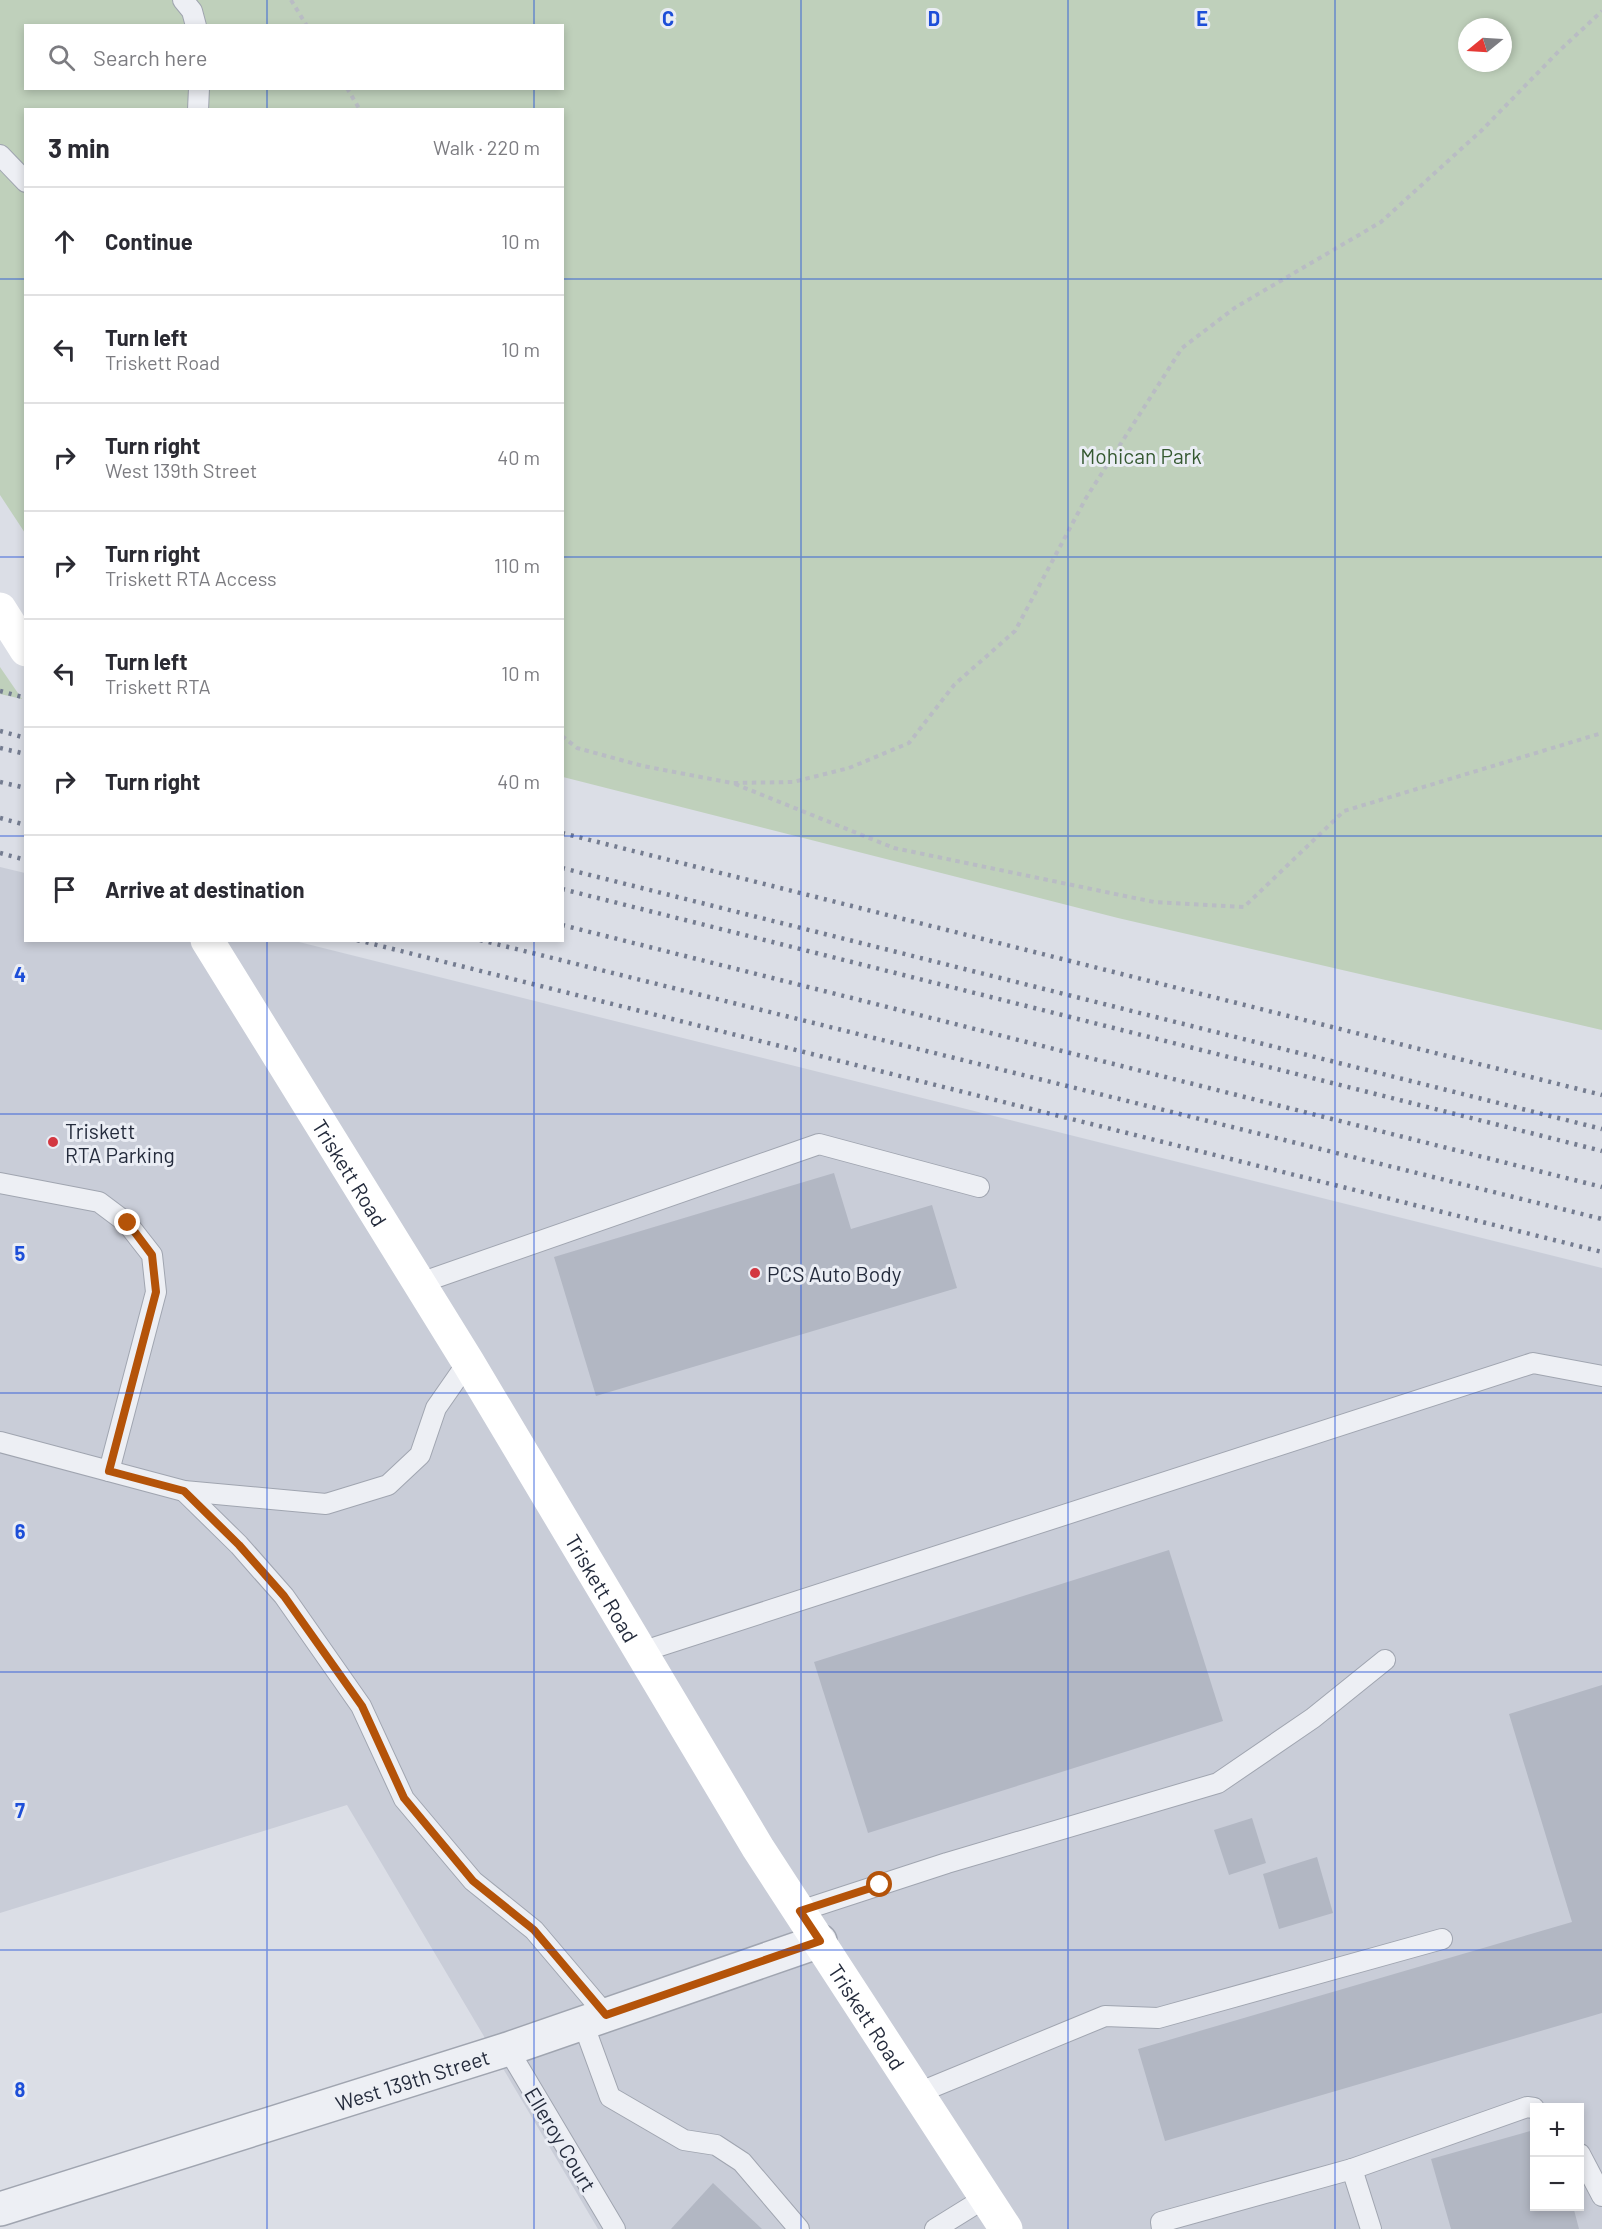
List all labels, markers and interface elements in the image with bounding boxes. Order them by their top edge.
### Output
text: C [662,6,674,30]
text: D [928,6,940,30]
text: E [1196,6,1208,30]
north arrow [1458,18,1512,72]
search box [24,24,564,90]
icon: search [45,41,78,74]
text: Search here [93,44,207,70]
text: 3 min [48,132,110,163]
text: Walk · 220 m [433,135,540,159]
icon: ahead [48,225,81,258]
text: Continue [105,228,193,254]
text: 10 m [501,229,540,253]
text: Turn left [105,324,188,350]
icon: left [48,333,81,366]
text: 10 m [501,337,540,361]
text: Triskett Road [105,350,220,374]
text: Turn right [105,432,200,458]
icon: right [48,441,81,474]
park label: Mohican Park [1080,443,1202,468]
text: 40 m [497,445,540,469]
text: West 139th Street [105,458,257,482]
text: Turn right [105,540,200,566]
icon: right [48,549,81,582]
text: 110 m [494,553,540,577]
text: Triskett RTA Access [105,566,277,590]
text: Turn left [105,648,188,674]
icon: left [48,657,81,690]
text: 10 m [501,661,540,685]
text: Triskett RTA [105,674,211,698]
icon: right [48,765,81,798]
text: Turn right [105,768,200,794]
text: 40 m [497,769,540,793]
icon: arrive [48,873,81,906]
text: Arrive at destination [105,876,304,902]
text: 4 [14,962,26,986]
street label: Triskett Road [308,1114,393,1230]
place label: Triskett RTA Parking [65,1118,175,1167]
marker: Triskett RTA Parking [46,1135,60,1149]
route end [114,1209,140,1235]
text: 5 [15,1241,26,1265]
place label: PCS Auto Body [767,1261,902,1286]
marker: PCS Auto Body [748,1266,762,1280]
text: 6 [15,1519,26,1543]
street label: Triskett Road [561,1529,644,1646]
text: 7 [15,1798,25,1822]
route start [866,1871,892,1897]
street label: Triskett Road [824,1959,911,2074]
street label: West 139th Street [332,2043,492,2115]
text: 8 [15,2077,26,2101]
street label: Elleroy Court [520,2082,602,2196]
map controls [1530,2103,1584,2211]
button: + [1530,2103,1584,2157]
button: − [1530,2157,1584,2211]

